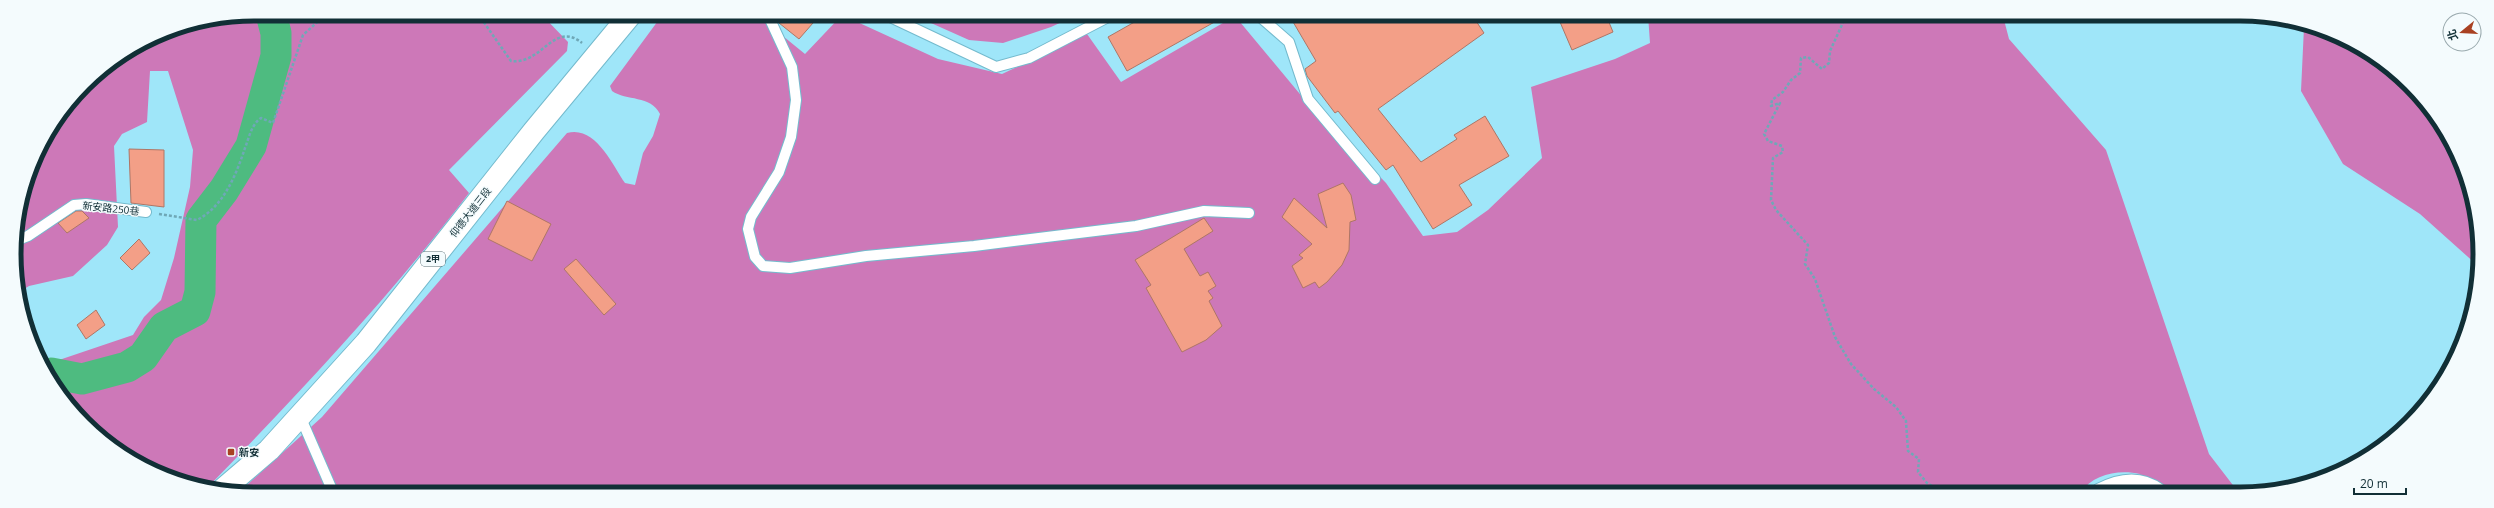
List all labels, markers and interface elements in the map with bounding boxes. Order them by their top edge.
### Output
north arrow [2442,12,2482,52]
text: 北 [2443,28,2461,43]
street label: 仰德大道三段 [446,184,494,240]
street label: 新安路250巷 [82,198,140,218]
road number: 2甲 [421,252,445,266]
place label: 新安 [239,445,259,459]
marker: 新安 [226,447,236,457]
scale bar [2354,470,2406,496]
text: 20 m [2360,475,2388,492]

